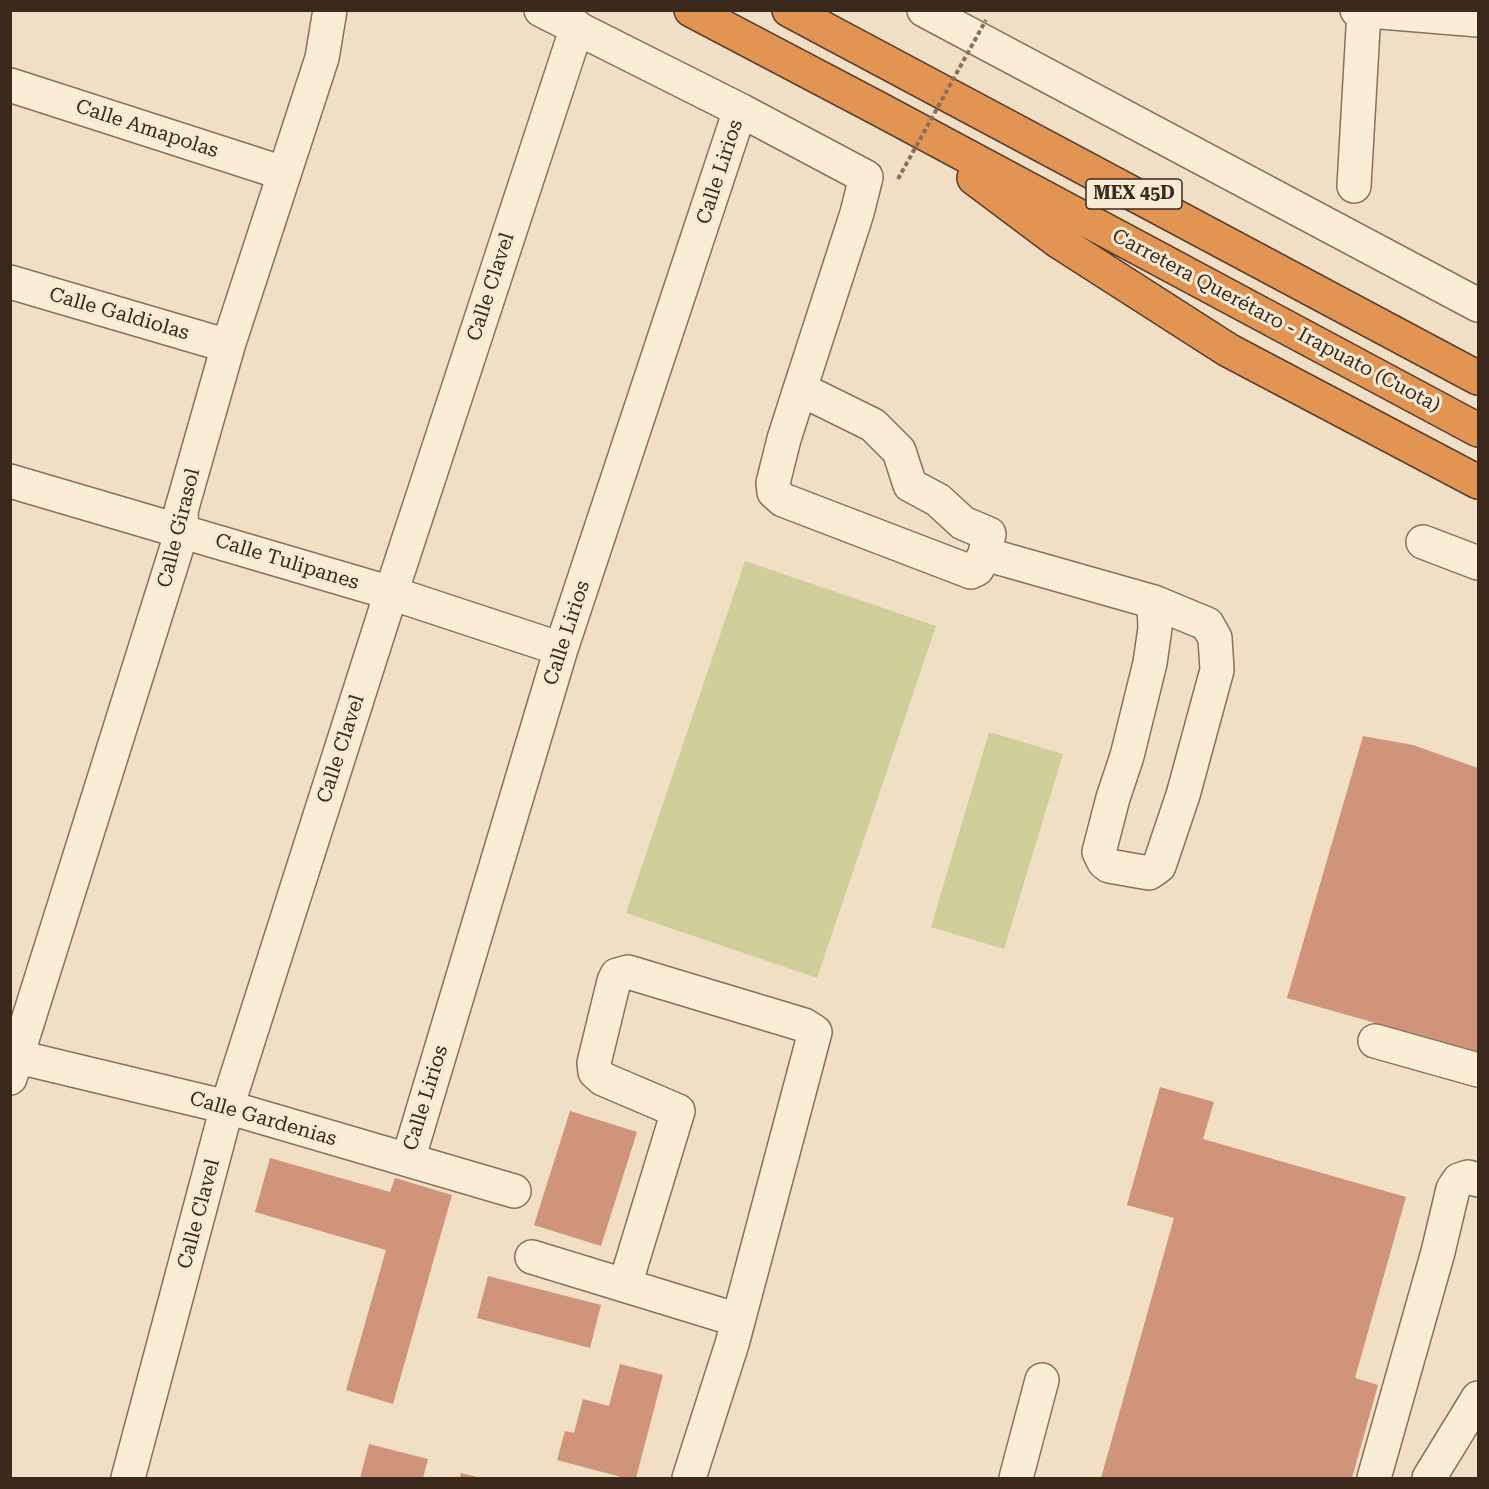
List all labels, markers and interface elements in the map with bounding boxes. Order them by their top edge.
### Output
street label: Calle Amapolas [73,95,221,163]
street label: Calle Lirios [692,117,748,227]
road number: MEX 45D [1086,179,1182,209]
street label: Carretera Querétaro - Irapuato (Cuota) [1108,224,1444,418]
street label: Calle Clavel [462,230,520,344]
street label: Calle Galdiolas [46,283,192,345]
street label: Calle Girasol [153,466,205,590]
street label: Calle Tulipanes [212,529,362,595]
street label: Calle Lirios [539,578,595,688]
street label: Calle Clavel [312,692,370,806]
street label: Calle Lirios [399,1043,453,1153]
street label: Calle Gardenias [187,1087,339,1151]
street label: Calle Clavel [173,1157,225,1271]

